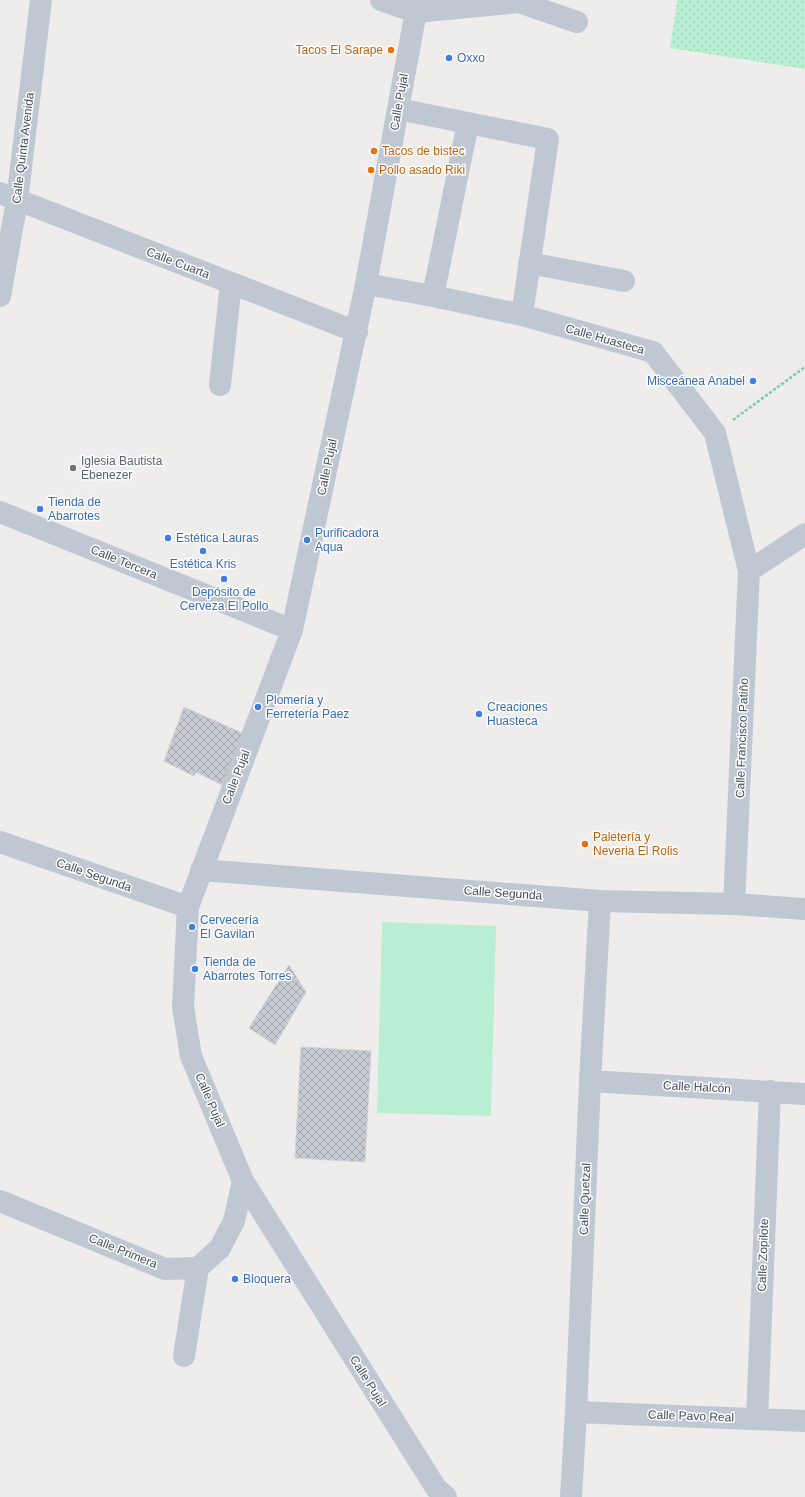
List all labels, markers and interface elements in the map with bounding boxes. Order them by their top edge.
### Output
place label: Tacos El Sarape [296,43,383,57]
marker: Tacos El Sarape [386,45,396,55]
place label: Oxxo [457,51,485,65]
marker: Oxxo [444,53,454,63]
street label: Calle Pujal [387,73,411,131]
street label: Calle Quinta Avenida [9,91,37,204]
place label: Tacos de bistec [382,144,465,158]
marker: Tacos de bistec [369,146,379,156]
place label: Pollo asado Riki [379,163,465,177]
marker: Pollo asado Riki [366,165,376,175]
street label: Calle Cuarta [144,245,212,282]
street label: Calle Huasteca [564,321,646,357]
place label: Misceánea Anabel [647,374,745,388]
marker: Misceánea Anabel [748,376,758,386]
street label: Calle Pujal [314,437,340,497]
place label: Iglesia Bautista Ebenezer [81,454,163,482]
marker: Iglesia Bautista Ebenezer [68,463,78,473]
place label: Tienda de Abarrotes [48,495,101,523]
marker: Tienda de Abarrotes [35,504,45,514]
place label: Purificadora Aqua [315,526,379,554]
place label: Estética Lauras [176,531,259,545]
marker: Estética Lauras [163,533,173,543]
marker: Purificadora Aqua [302,535,312,545]
street label: Calle Tercera [89,542,160,582]
marker: Estética Kris [198,546,208,556]
place label: Estética Kris [170,557,236,571]
marker: Depósito de Cerveza El Pollo [219,574,229,584]
place label: Depósito de Cerveza El Pollo [180,585,269,613]
street label: Calle Francisco Patiño [733,677,751,798]
place label: Plomería y Ferretería Paez [266,693,349,721]
place label: Creaciones Huasteca [487,700,548,728]
marker: Plomería y Ferretería Paez [253,702,263,712]
marker: Creaciones Huasteca [474,709,484,719]
street label: Calle Pujal [219,748,253,806]
place label: Paletería y Neveria El Rolis [593,830,678,858]
marker: Paletería y Neveria El Rolis [580,839,590,849]
street label: Calle Segunda [54,856,134,895]
street label: Calle Segunda [463,883,543,903]
place label: Cervecería El Gavilan [200,913,259,941]
marker: Cervecería El Gavilan [187,922,197,932]
place label: Tienda de Abarrotes Torres [203,955,291,983]
marker: Tienda de Abarrotes Torres [190,964,200,974]
street label: Calle Pujal [192,1071,228,1129]
street label: Calle Halcón [663,1078,731,1096]
street label: Calle Quetzal [577,1163,593,1235]
street label: Calle Zopilote [755,1218,771,1292]
street label: Calle Primera [87,1231,160,1271]
place label: Bloquera [243,1272,291,1286]
marker: Bloquera [230,1274,240,1284]
street label: Calle Pujal [347,1353,389,1409]
street label: Calle Pavo Real [648,1408,734,1424]

